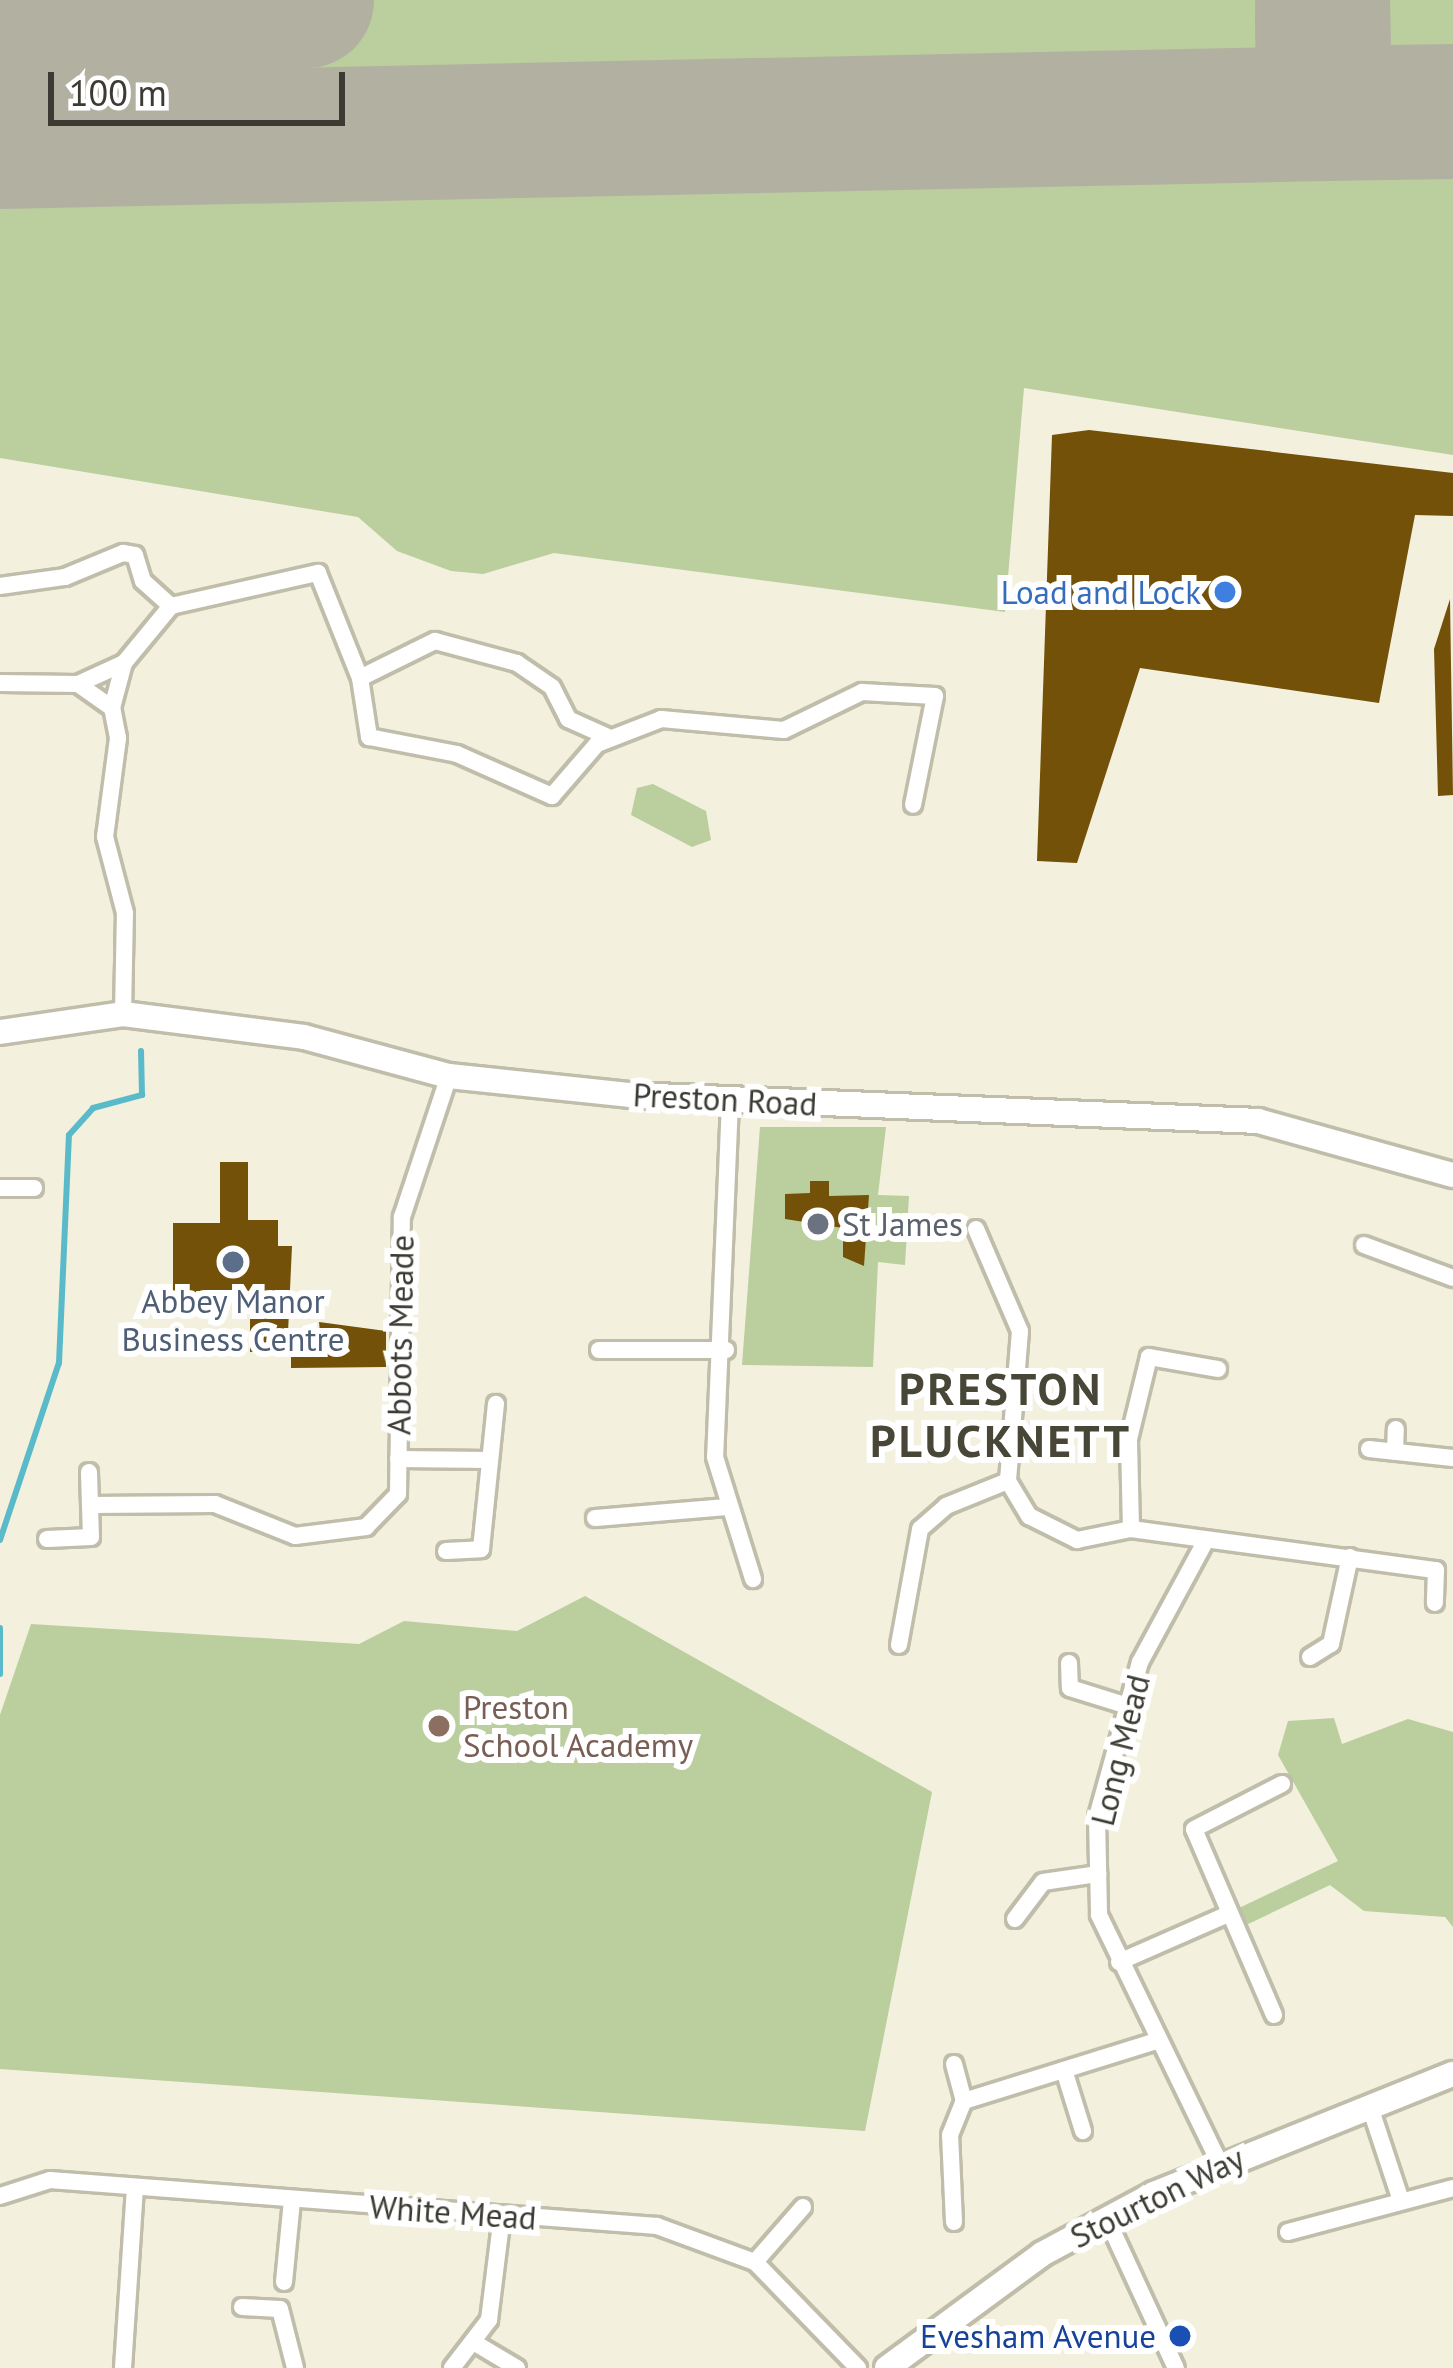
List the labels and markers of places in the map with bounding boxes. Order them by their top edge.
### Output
place label: Load and Lock [1001,572,1201,612]
marker: Load and Lock [1212,579,1238,605]
place label: St James [842,1204,963,1244]
marker: St James [805,1211,831,1237]
marker: Abbey Manor Business Centre [220,1249,246,1275]
place label: Abbey Manor Business Centre [122,1281,344,1359]
place label: Preston School Academy [463,1687,694,1765]
marker: Preston School Academy [426,1713,452,1739]
place label: Evesham Avenue [919,2316,1156,2356]
marker: Evesham Avenue [1167,2323,1193,2349]

